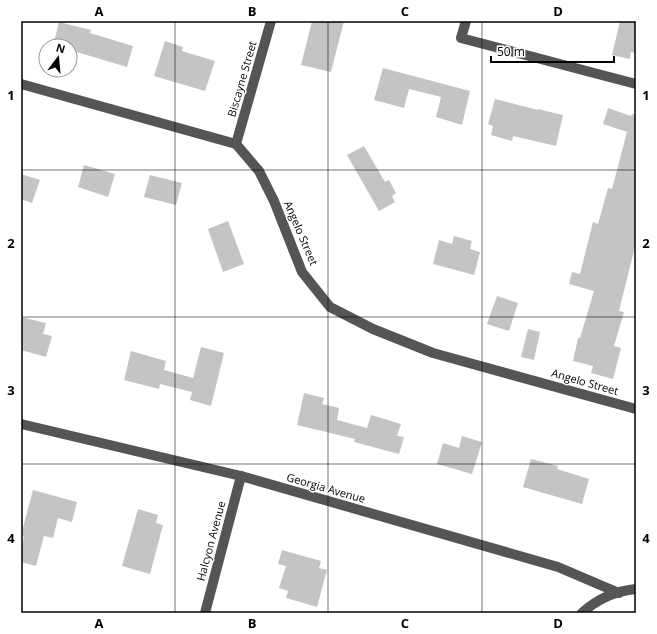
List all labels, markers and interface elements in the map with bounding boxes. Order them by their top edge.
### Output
text: A [95,2,104,20]
text: B [248,2,257,20]
text: C [401,2,409,20]
text: D [553,2,563,20]
north arrow [38,38,78,78]
scale bar [491,38,614,64]
text: N [55,39,67,56]
street label: Biscayne Street [223,39,260,119]
text: 50 m [497,43,525,60]
text: 1 [7,86,15,104]
text: 1 [642,86,650,104]
street label: Angelo Street [281,198,322,267]
text: 2 [7,234,15,252]
text: 2 [642,234,650,252]
street label: Angelo Street [550,365,620,398]
text: 3 [7,381,15,399]
text: 3 [642,381,650,399]
street label: Georgia Avenue [285,469,367,506]
street label: Halcyon Avenue [193,499,228,583]
text: 4 [7,529,15,547]
text: 4 [642,529,650,547]
text: A [95,614,104,632]
text: B [248,614,257,632]
text: C [401,614,409,632]
text: D [553,614,563,632]

